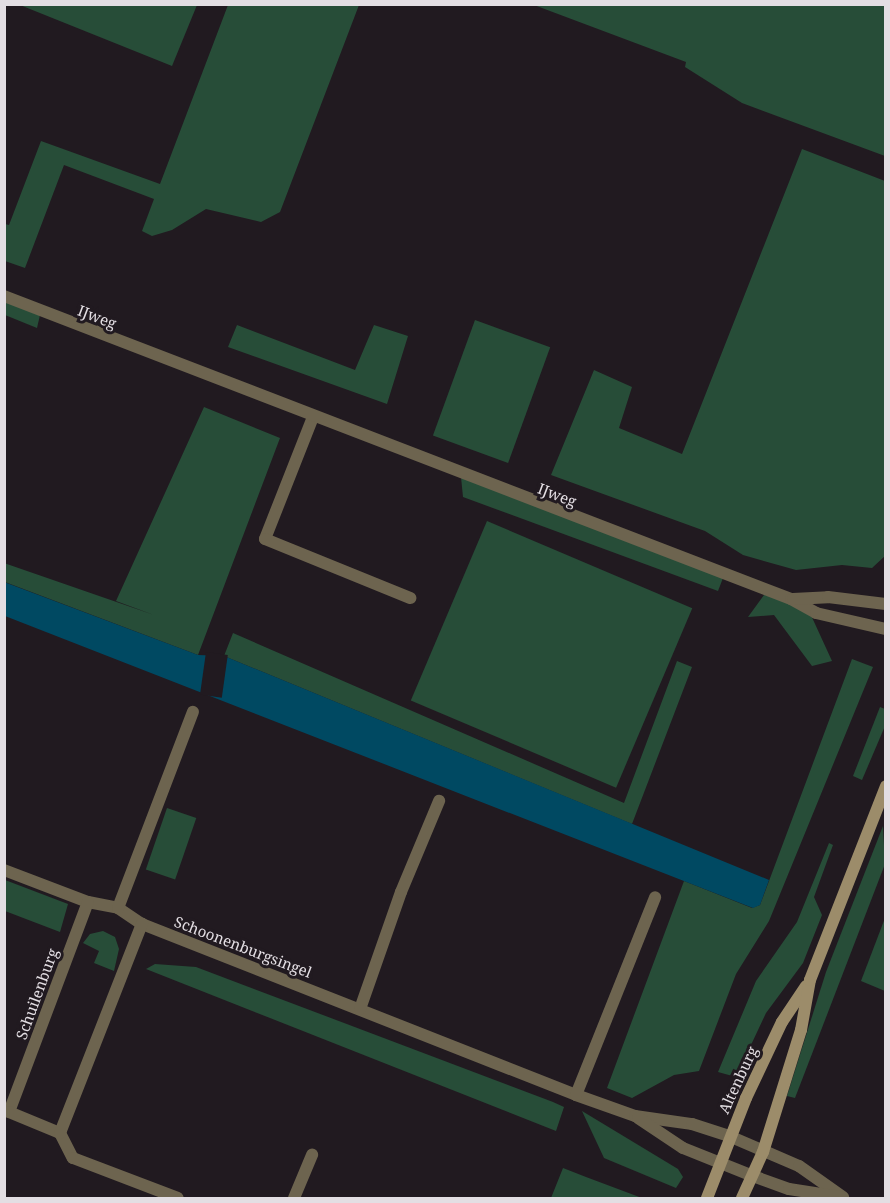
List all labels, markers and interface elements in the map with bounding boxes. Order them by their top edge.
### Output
street label: IJweg [75,301,119,333]
street label: IJweg [535,479,579,511]
street label: Schoonenburgsingel [172,913,314,981]
street label: Schuilenburg [12,946,62,1042]
street label: Altenburg [715,1044,761,1116]

